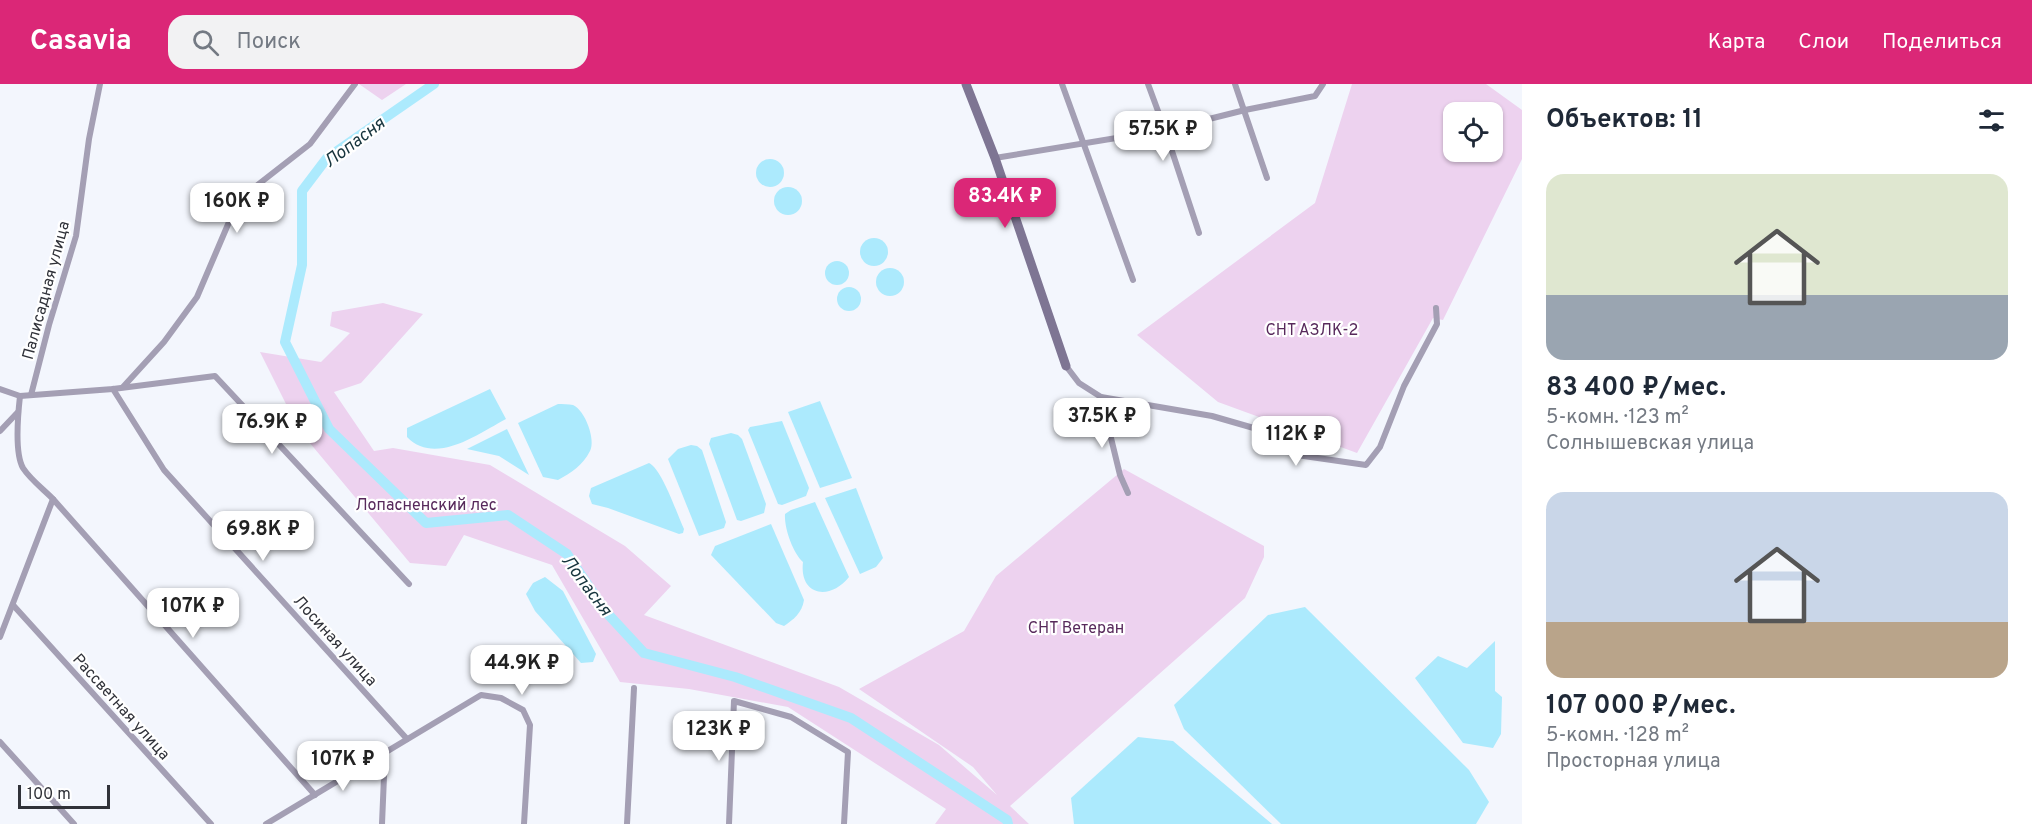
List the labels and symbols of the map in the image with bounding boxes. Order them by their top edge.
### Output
pin: 57.5K ₽ [1108,111,1218,162]
water label: Лопасня [320,112,391,174]
pin: 83.4K ₽ [950,178,1060,229]
pin: 160K ₽ [188,183,286,234]
street label: Палисадная улица [19,219,75,362]
park label: СНТ АЗЛК-2 [1266,321,1358,341]
pin: 37.5K ₽ [1047,398,1157,449]
pin: 76.9K ₽ [217,404,327,455]
pin: 112K ₽ [1247,416,1345,467]
park label: Лопасненский лес [355,496,497,516]
pin: 69.8K ₽ [208,511,318,562]
water label: Лопасня [555,551,617,622]
pin: 107K ₽ [144,588,242,639]
street label: Лосиная улица [288,592,381,691]
park label: СНТ Ветеран [1028,619,1124,639]
pin: 44.9K ₽ [467,645,577,696]
street label: Рассветная улица [68,650,174,765]
pin: 123K ₽ [670,711,768,762]
pin: 107K ₽ [294,741,392,792]
scale bar [18,782,110,810]

